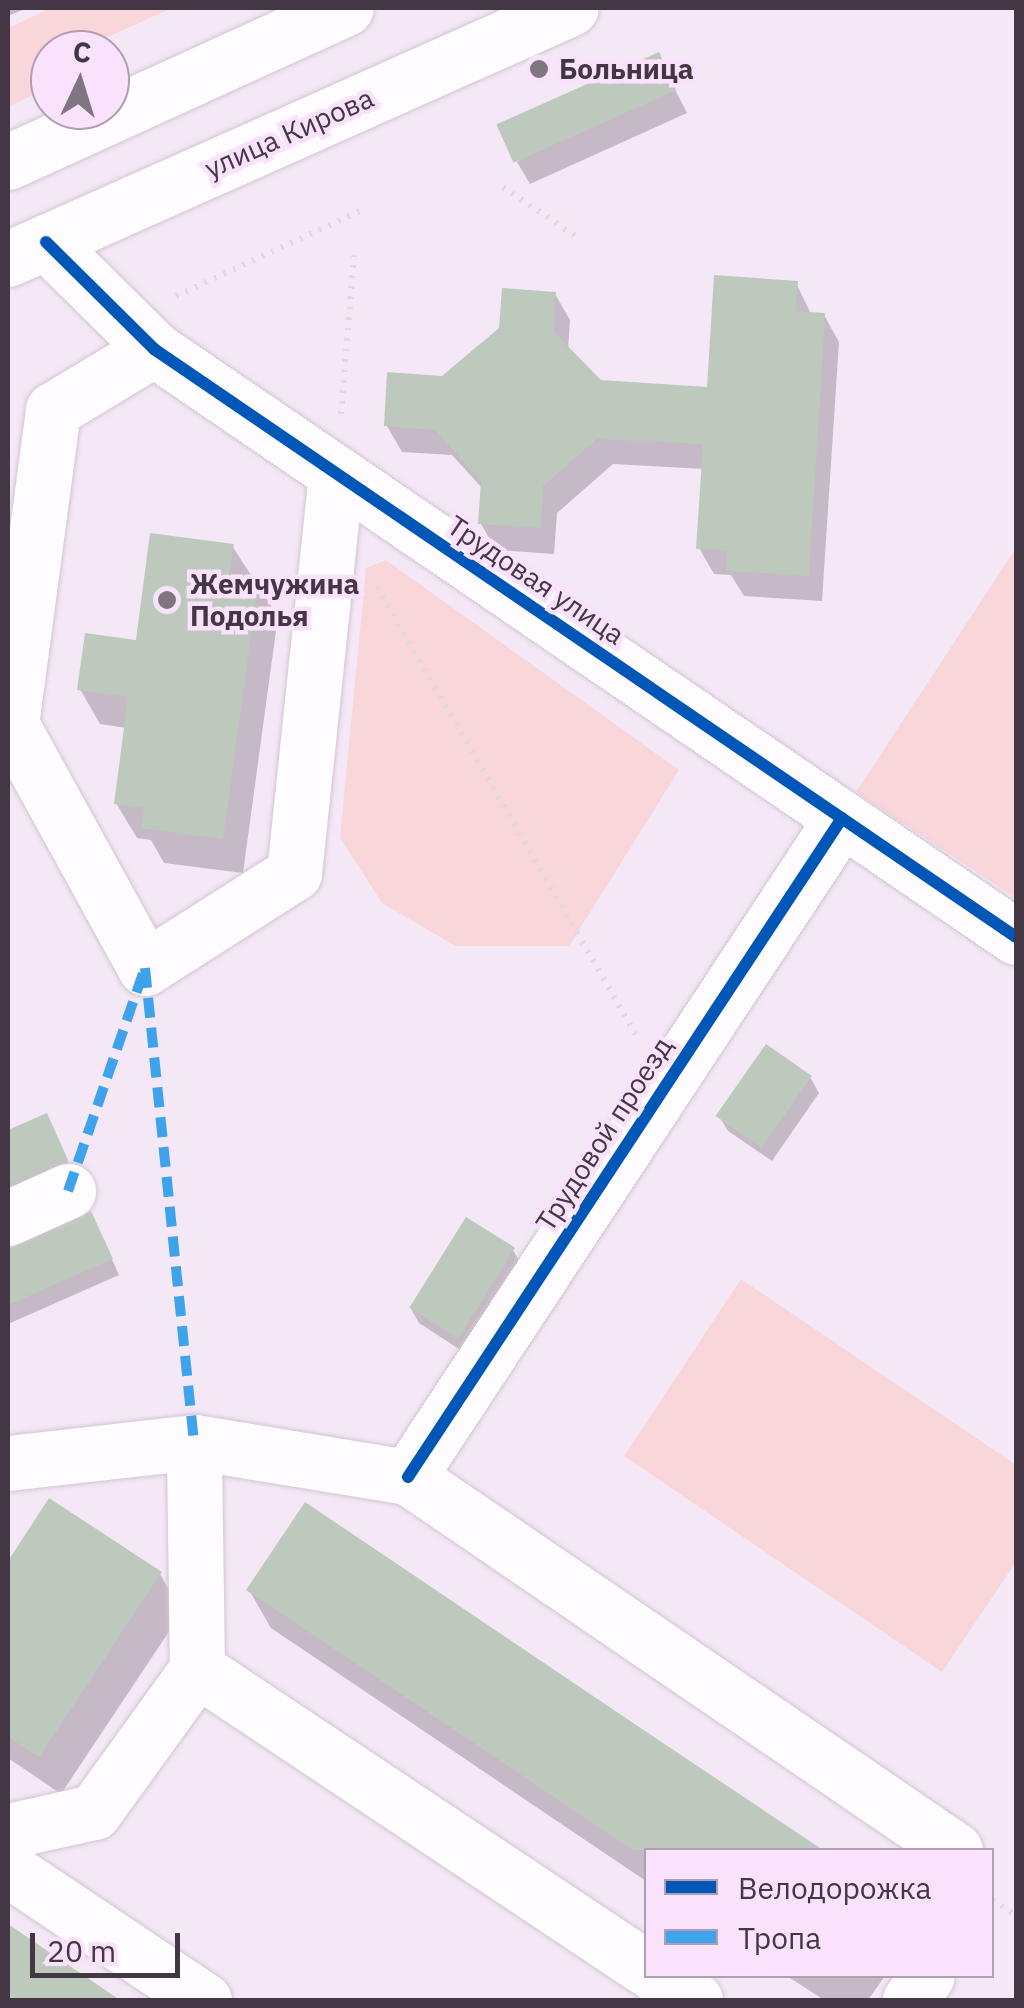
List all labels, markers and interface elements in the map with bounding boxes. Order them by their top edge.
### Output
north arrow [30,30,130,130]
text: С [72,32,92,71]
place label: Больница [559,52,694,86]
marker: Больница [528,58,550,80]
street label: улица Кирова [199,81,379,185]
street label: Трудовая улица [441,508,631,652]
place label: Жемчужина Подолья [190,567,360,633]
marker: Жемчужина Подолья [154,587,180,613]
street label: Трудовой проезд [529,1030,679,1238]
legend [644,1848,994,1978]
text: Велодорожка [738,1868,932,1907]
scale bar [35,1913,185,1975]
text: Тропа [738,1918,821,1957]
text: 20 m [47,1931,116,1970]

